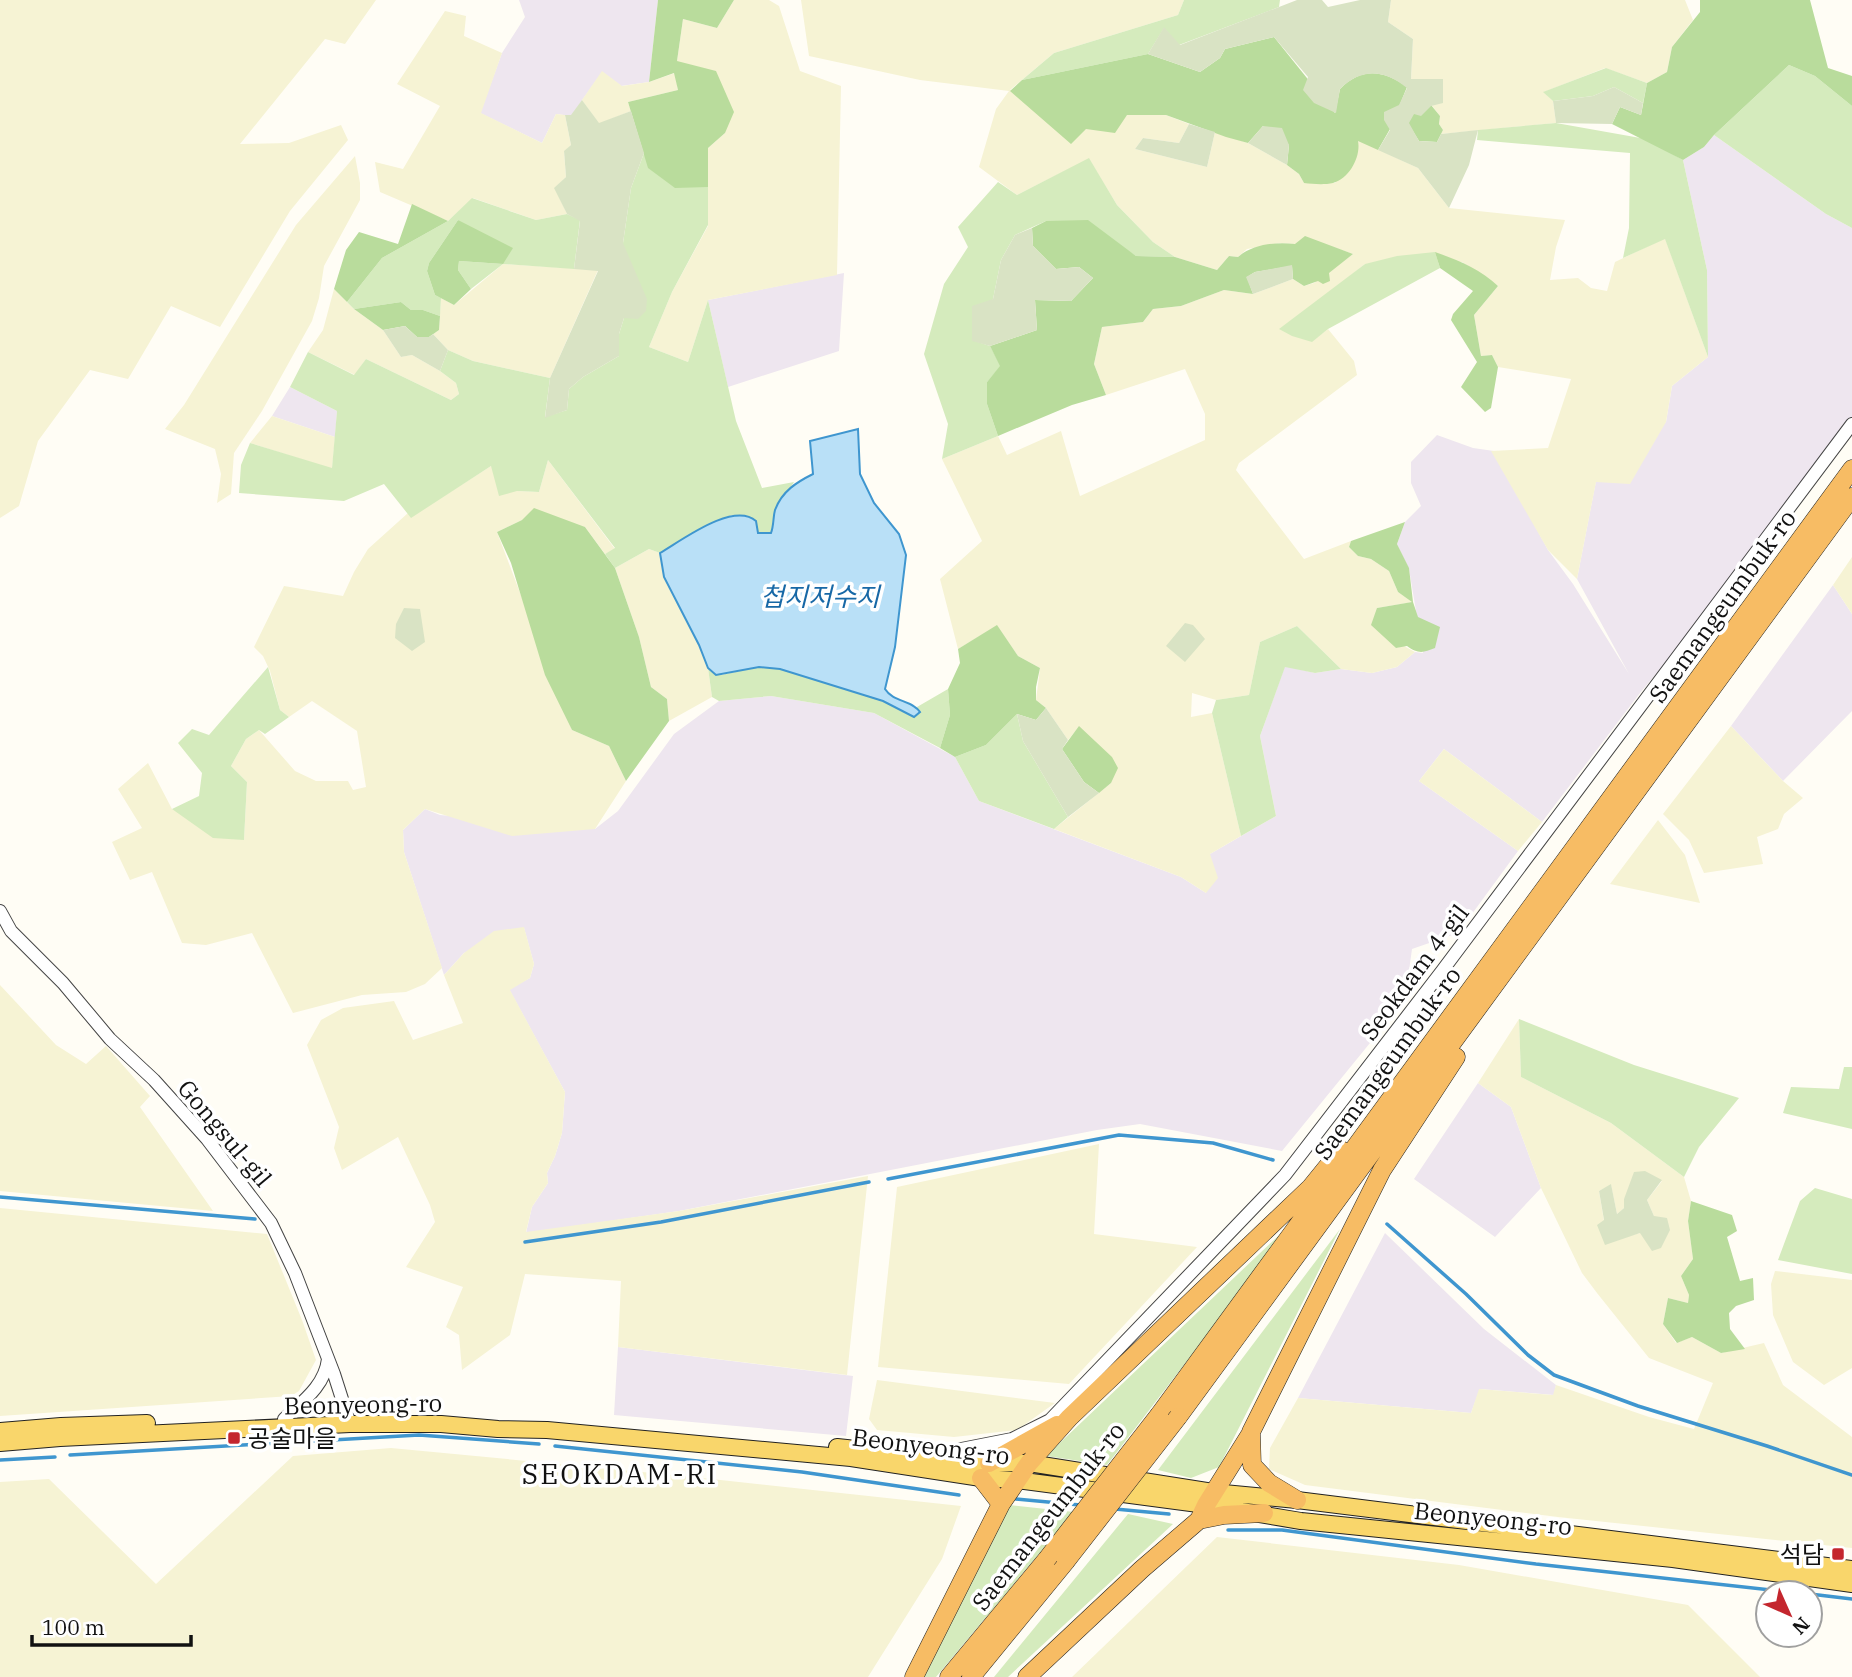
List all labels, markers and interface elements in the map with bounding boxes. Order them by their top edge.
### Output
street label: Saemangeumbuk-ro [1641,503,1803,709]
water label: 첩지저수지 [760,579,882,613]
street label: Seokdam 4-gil [1352,898,1476,1046]
street label: Saemangeumbuk-ro [1306,960,1468,1166]
street label: Gongsul-gil [171,1073,279,1193]
street label: Beonyeong-ro [283,1387,443,1421]
street label: Saemangeumbuk-ro [964,1415,1132,1617]
street label: Beonyeong-ro [850,1420,1012,1472]
place label: 공술마을 [248,1422,336,1454]
marker: 공술마을 [226,1430,242,1446]
district label: SEOKDAM-RI [522,1455,718,1492]
street label: Beonyeong-ro [1413,1494,1573,1542]
place label: 석담 [1780,1538,1824,1570]
marker: 석담 [1830,1546,1846,1562]
north arrow [1754,1579,1824,1649]
scale bar [32,1604,191,1648]
text: N [1787,1612,1815,1640]
text: 100 m [42,1613,105,1641]

